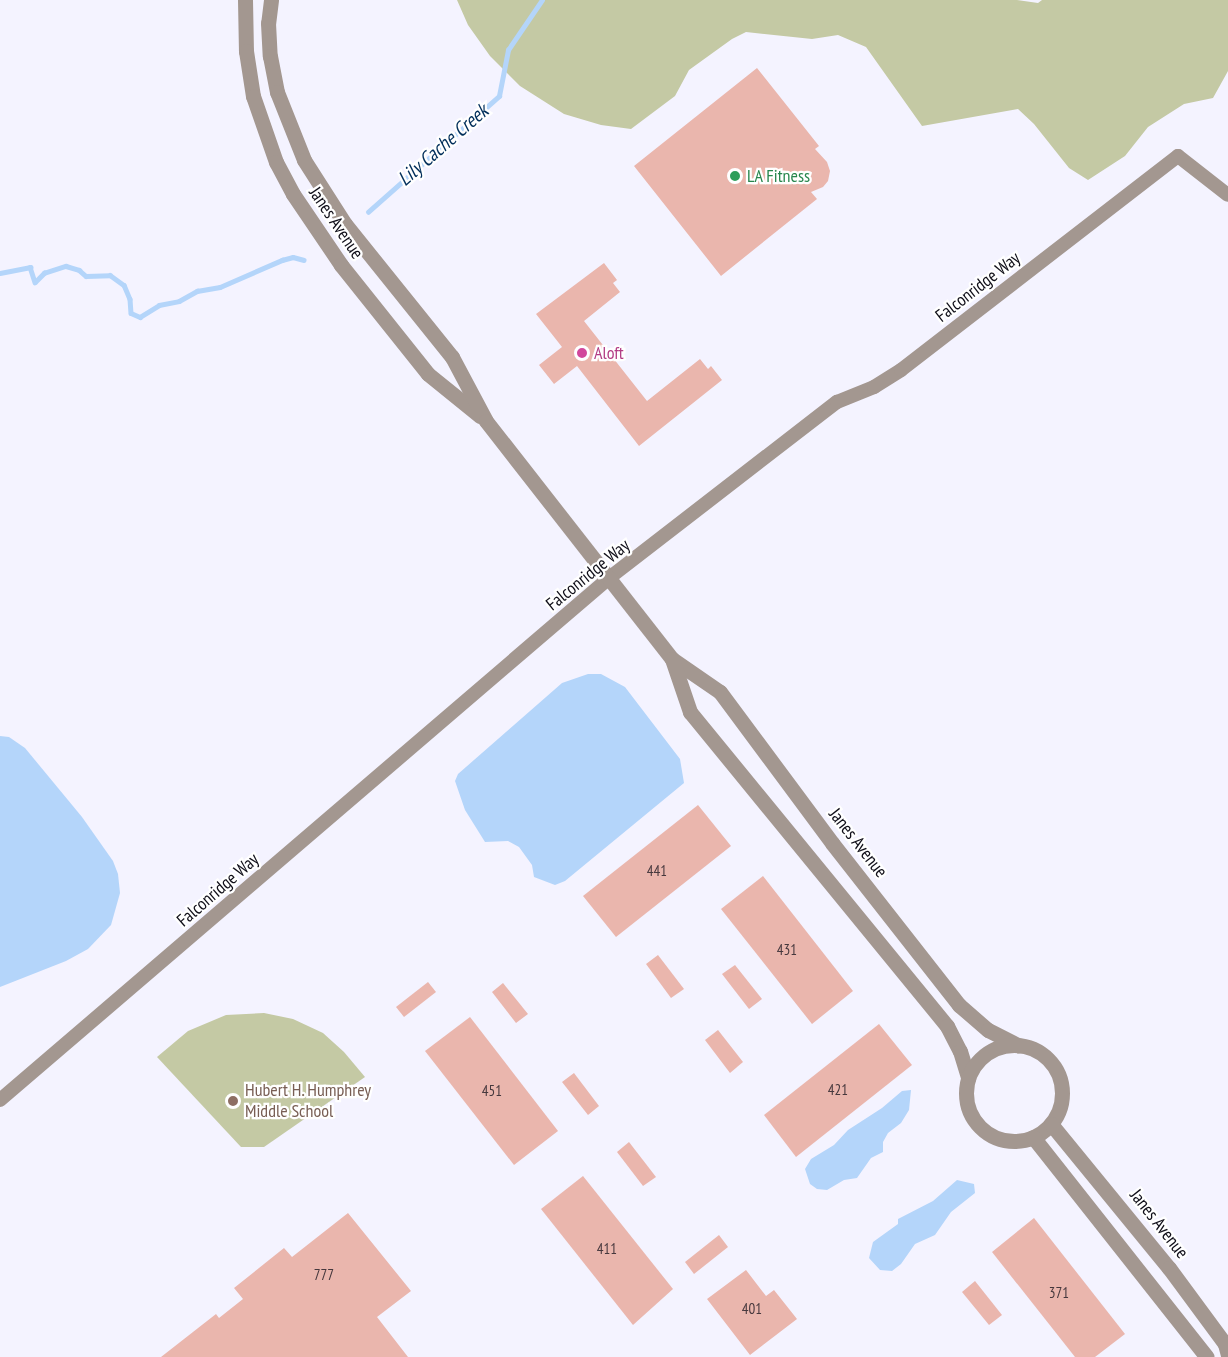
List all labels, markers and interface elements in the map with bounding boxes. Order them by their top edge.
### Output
water label: Lily Cache Creek [393,99,493,191]
place label: LA Fitness [747,165,811,187]
marker: LA Fitness [728,169,742,183]
street label: Janes Avenue [304,183,368,263]
street label: Falconridge Way [931,247,1025,327]
place label: Aloft [594,342,624,364]
marker: Aloft [575,346,589,360]
street label: Falconridge Way [542,535,634,615]
street label: Janes Avenue [824,804,892,882]
street label: Falconridge Way [173,848,263,932]
house number: 441 [647,862,667,880]
house number: 431 [777,941,797,959]
place label: Hubert H. Humphrey Middle School [245,1080,372,1122]
house number: 421 [828,1081,848,1099]
house number: 451 [482,1082,502,1100]
marker: Hubert H. Humphrey Middle School [226,1094,240,1108]
street label: Janes Avenue [1125,1185,1193,1263]
house number: 411 [597,1240,617,1258]
house number: 777 [314,1266,334,1284]
house number: 371 [1049,1284,1069,1302]
house number: 401 [742,1300,762,1318]

